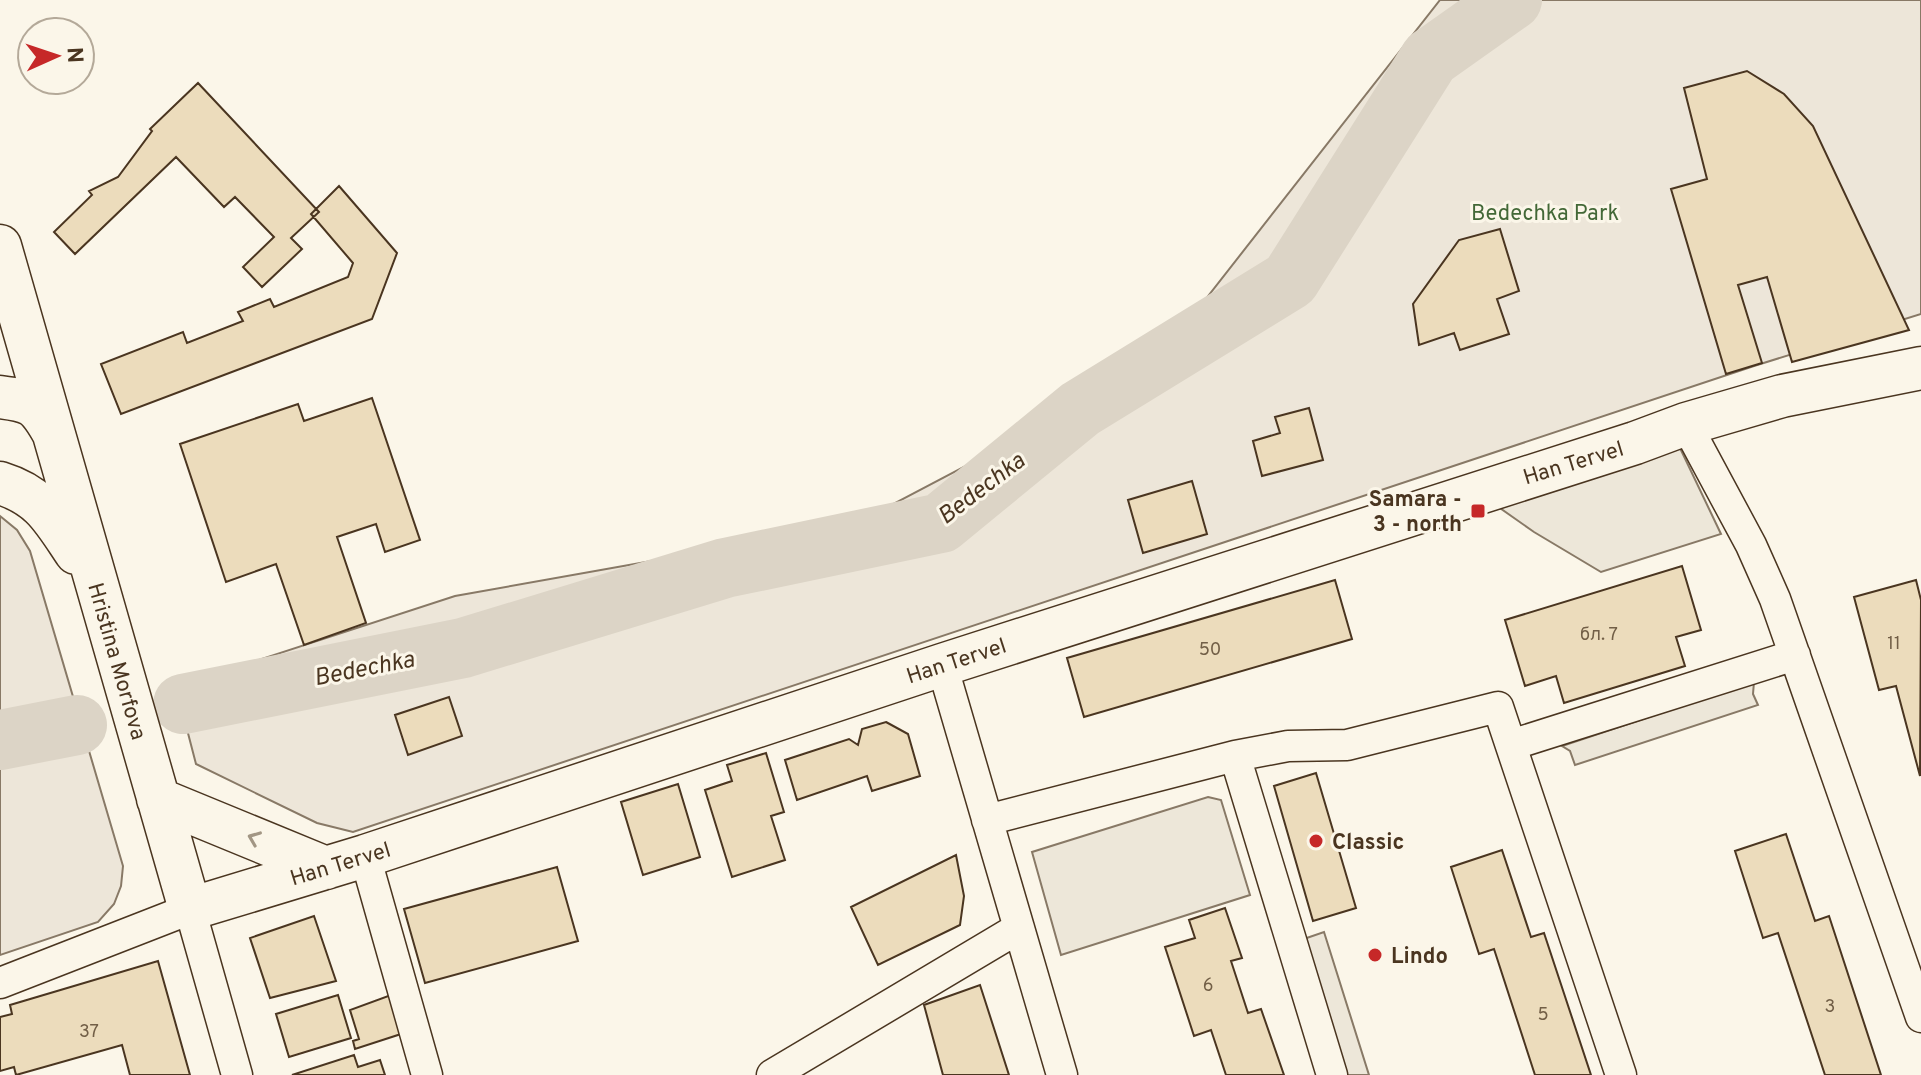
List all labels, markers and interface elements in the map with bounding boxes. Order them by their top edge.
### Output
north arrow [16,16,96,96]
text: N [60,46,87,64]
park label: Bedechka Park [1471,201,1619,228]
street label: Han Tervel [1520,436,1627,492]
water label: Bedechka [933,447,1032,532]
place label: Samara - 3 - north [1369,487,1462,539]
marker: Samara - 3 - north [1469,502,1487,520]
street label: Hristina Morfova [80,580,151,743]
house number: бл. 7 [1580,624,1618,647]
house number: 11 [1887,633,1901,656]
street label: Han Tervel [903,634,1010,691]
house number: 50 [1199,639,1221,662]
water label: Bedechka [312,645,418,694]
place label: Classic [1332,830,1405,857]
one-way arrow [247,831,261,848]
marker: Classic [1307,832,1325,850]
street label: Han Tervel [287,837,394,893]
place label: Lindo [1391,944,1448,971]
marker: Lindo [1366,946,1384,964]
house number: 6 [1203,975,1213,998]
house number: 3 [1825,996,1835,1019]
house number: 5 [1537,1004,1549,1027]
house number: 37 [79,1021,99,1044]

